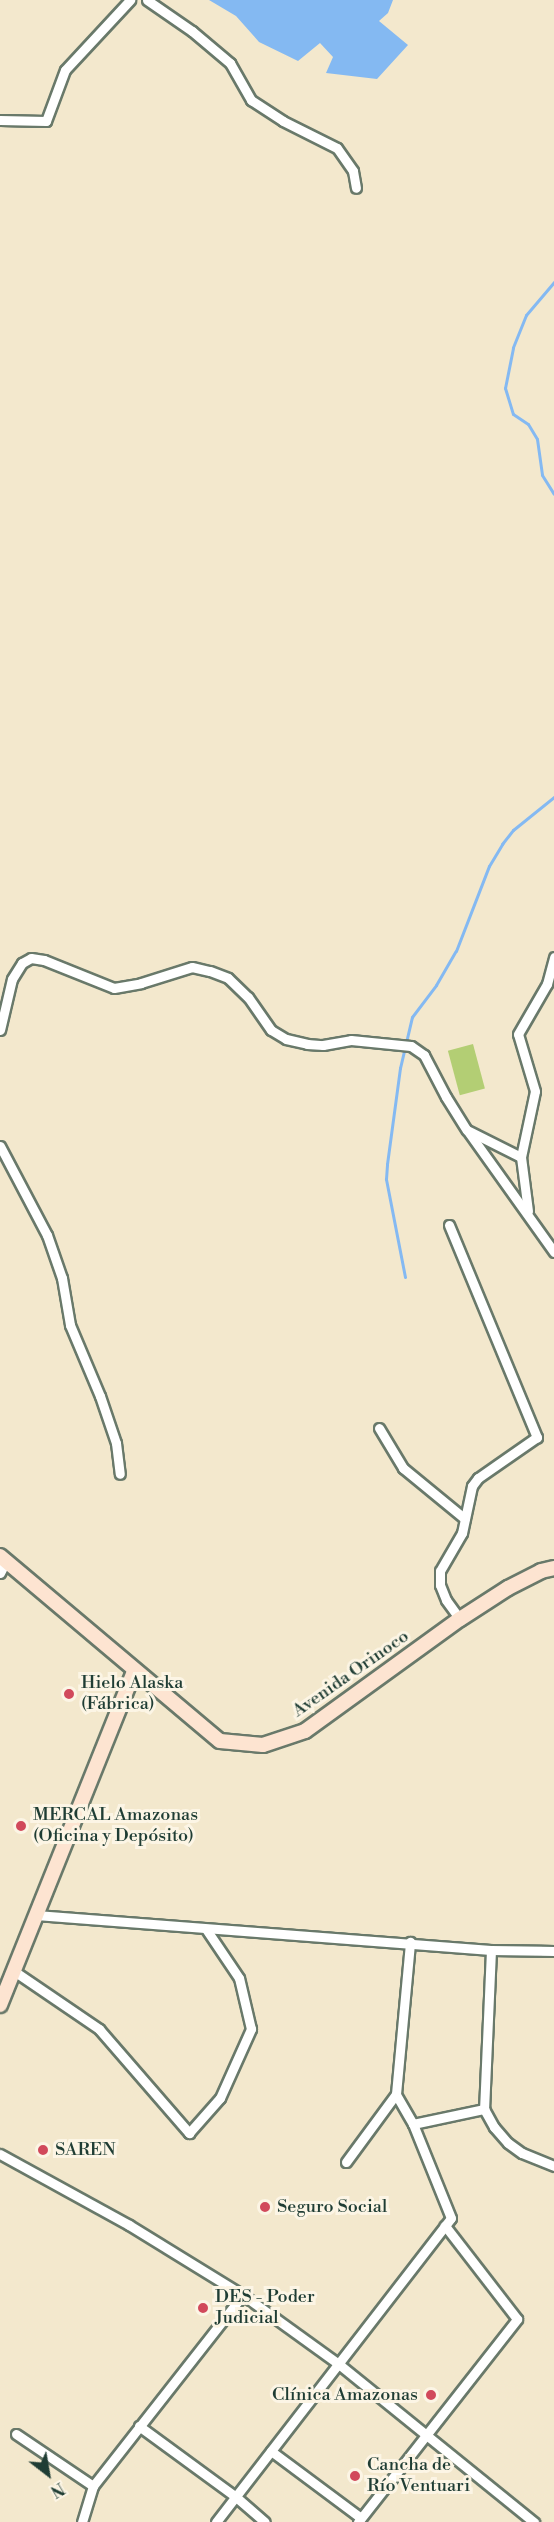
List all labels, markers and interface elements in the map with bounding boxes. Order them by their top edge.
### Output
street label: Avenida Orinoco [289,1626,413,1722]
place label: Hielo Alaska (Fábrica) [81,1673,183,1716]
marker: Hielo Alaska (Fábrica) [62,1687,76,1701]
place label: MERCAL Amazonas (Oficina y Depósito) [33,1805,198,1848]
marker: MERCAL Amazonas (Oficina y Depósito) [14,1819,28,1833]
place label: SAREN [55,2139,116,2161]
marker: SAREN [36,2143,50,2157]
place label: Seguro Social [277,2196,387,2218]
marker: Seguro Social [258,2200,272,2214]
place label: DES - Poder Judicial [215,2287,315,2330]
marker: DES - Poder Judicial [196,2301,210,2315]
place label: Clínica Amazonas [272,2384,418,2406]
marker: Clínica Amazonas [422,2386,440,2404]
north arrow [18,2444,78,2504]
place label: Cancha de Río Ventuari [367,2455,470,2498]
marker: Cancha de Río Ventuari [348,2469,362,2483]
text: N [47,2478,68,2501]

